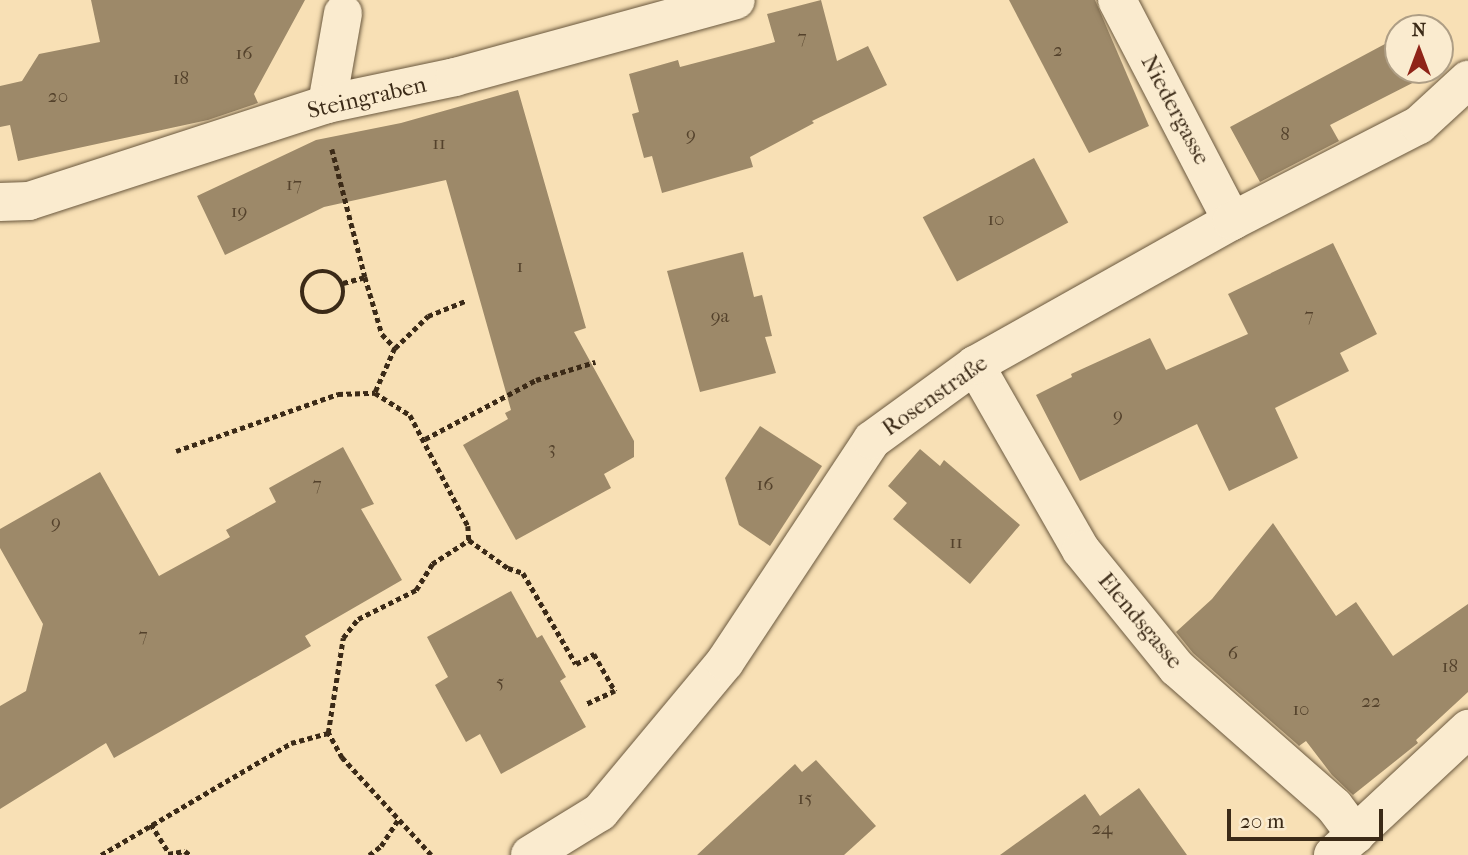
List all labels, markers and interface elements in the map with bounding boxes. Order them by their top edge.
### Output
north arrow [1384,14,1454,84]
text: N [1412,19,1426,41]
house number: 7 [797,27,807,49]
house number: 2 [1053,40,1063,62]
house number: 16 [236,43,252,65]
street label: Niedergasse [1135,51,1215,169]
house number: 18 [173,68,189,90]
street label: Steingraben [305,71,429,125]
house number: 20 [48,86,68,108]
house number: 9 [686,124,696,146]
house number: 8 [1280,124,1290,146]
house number: 11 [432,133,446,155]
house number: 17 [286,174,302,196]
house number: 19 [231,201,247,223]
house number: 10 [987,209,1005,231]
house number: 1 [517,256,523,278]
house number: 7 [1304,305,1314,327]
house number: 9a [711,306,729,328]
street label: Rosenstraße [877,350,993,442]
house number: 9 [1113,405,1123,427]
house number: 3 [548,438,556,460]
house number: 7 [312,474,322,496]
house number: 16 [757,474,773,496]
house number: 9 [51,512,61,534]
house number: 11 [949,532,963,554]
street label: Elendsgasse [1092,567,1188,675]
house number: 7 [138,625,148,647]
house number: 6 [1228,643,1238,665]
house number: 18 [1442,656,1458,678]
house number: 5 [496,672,504,694]
house number: 22 [1361,691,1381,713]
house number: 10 [1292,699,1310,721]
house number: 15 [798,788,812,810]
scale bar [1230,796,1386,840]
text: 20 m [1240,809,1284,833]
house number: 24 [1092,818,1112,840]

